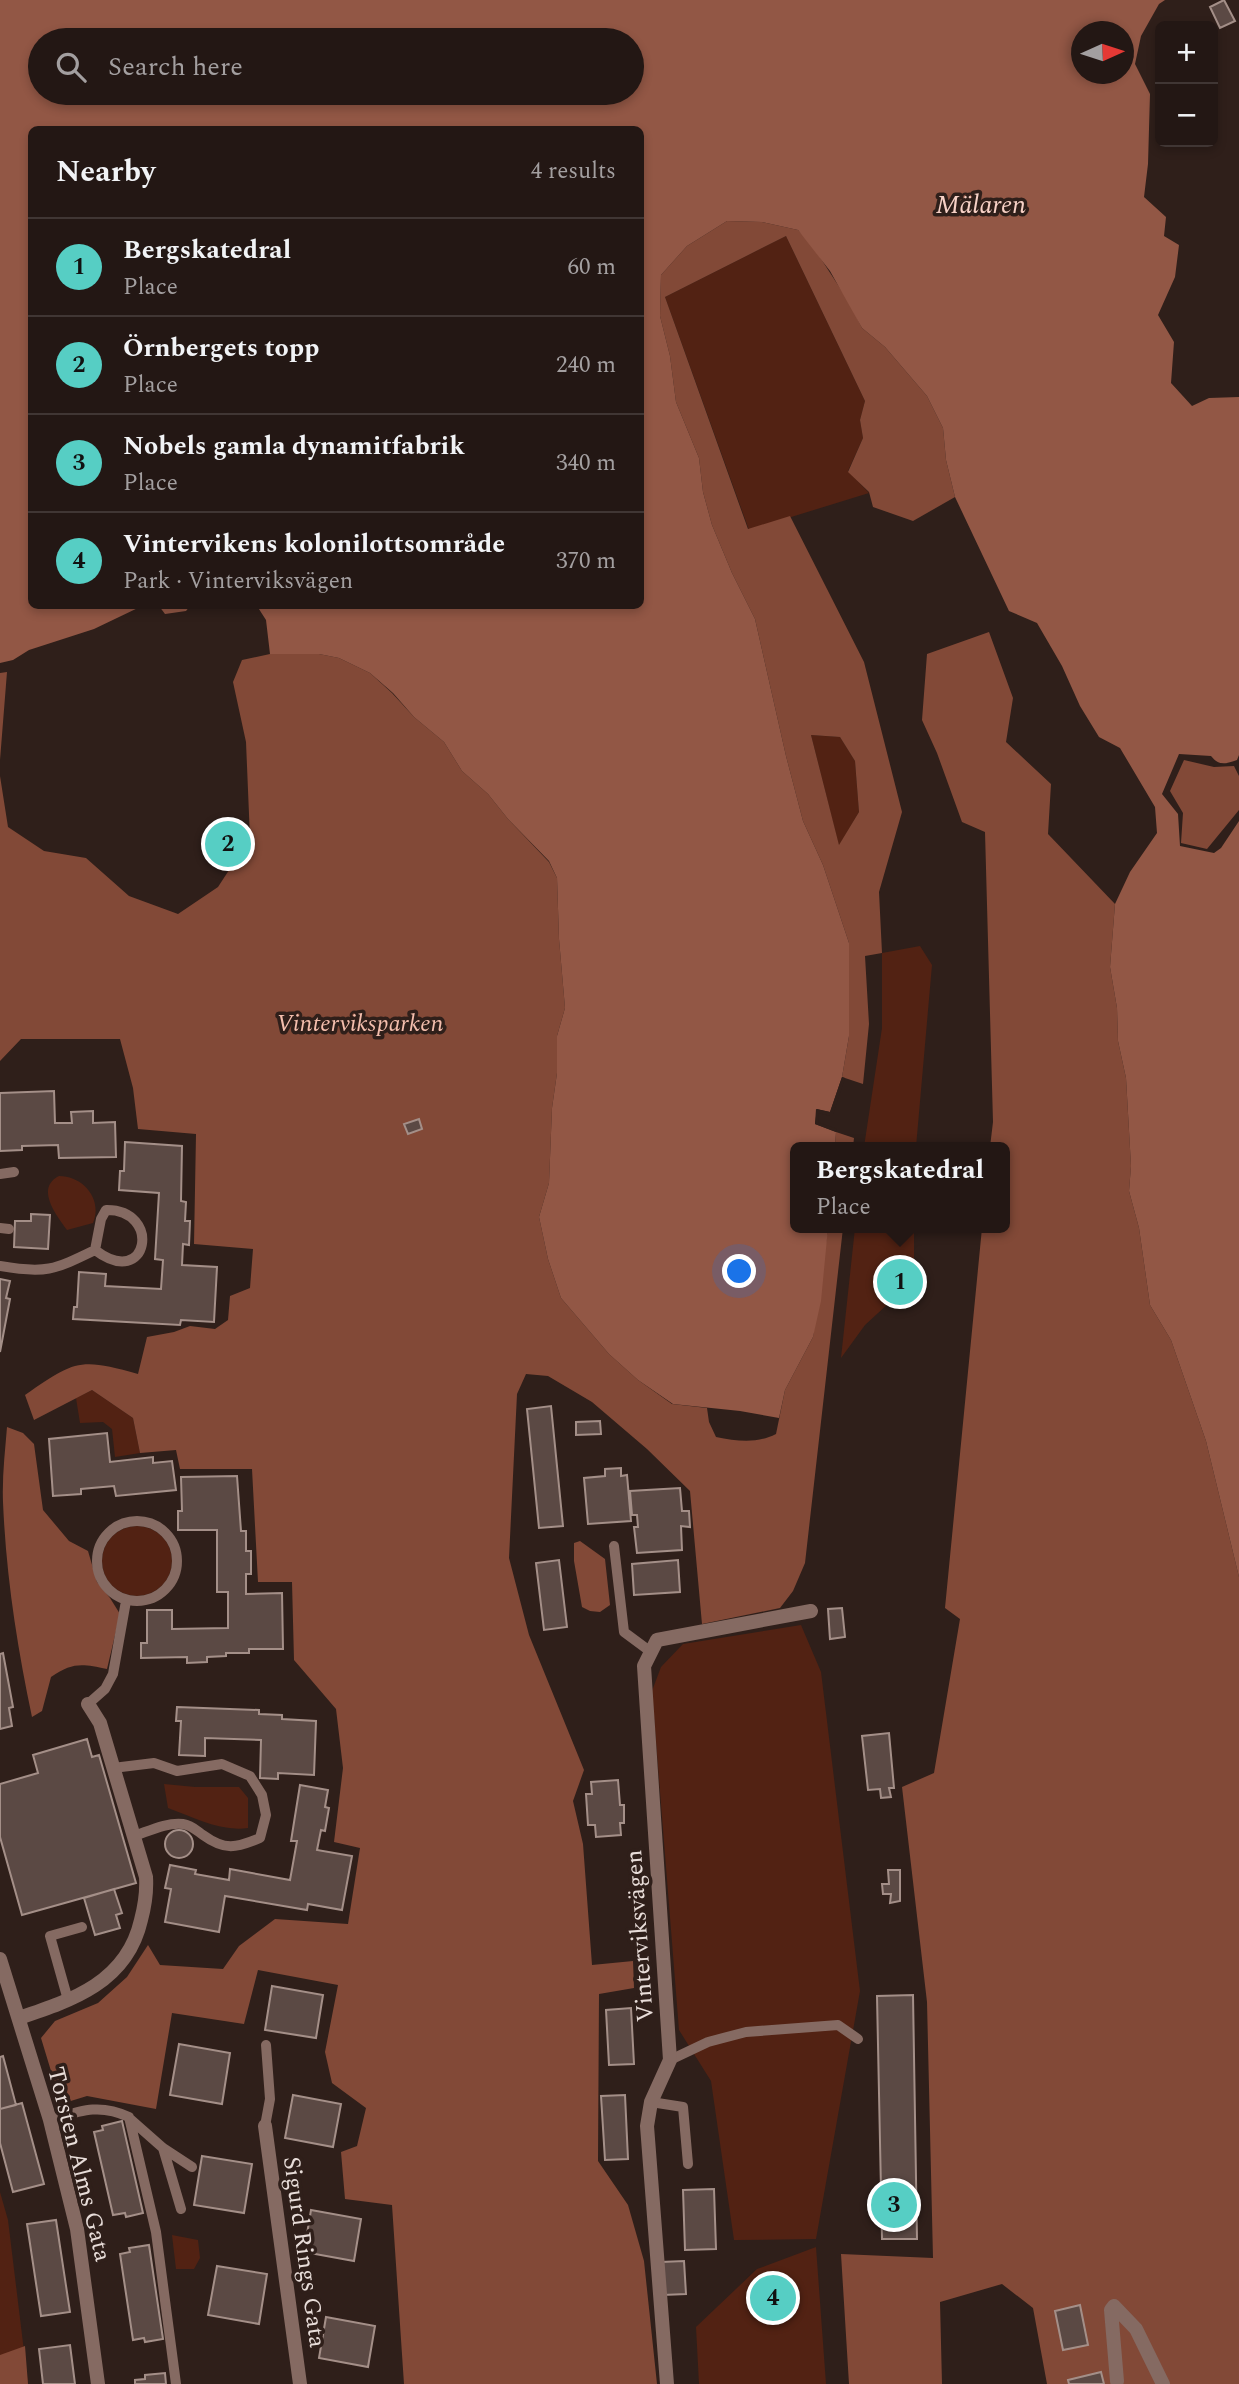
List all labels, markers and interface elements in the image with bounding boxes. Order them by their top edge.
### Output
north arrow [1071,21,1134,84]
map controls [1155,21,1218,147]
button: + [1155,21,1218,84]
search box [28,28,644,105]
text: Search here [108,47,243,87]
icon: search [52,48,90,86]
button: − [1155,84,1218,147]
text: Nearby [56,149,155,195]
text: 4 results [531,154,616,189]
water label: Mälaren [936,185,1026,225]
text: Bergskatedral [123,230,291,270]
text: 1 [73,250,85,285]
text: 60 m [567,250,616,285]
text: Place [123,270,178,305]
text: Örnbergets topp [123,328,319,368]
text: 2 [73,348,85,383]
text: 240 m [556,348,616,383]
text: Place [123,368,178,403]
text: Nobels gamla dynamitfabrik [123,426,465,466]
text: 3 [73,446,85,481]
text: 340 m [556,446,616,481]
text: Place [123,466,178,501]
text: Vintervikens kolonilottsområde [123,524,505,564]
text: 4 [73,544,85,579]
text: 370 m [556,544,616,579]
text: Park · Vinterviksvägen [123,564,353,599]
pin: 2 [205,818,251,870]
park label: Vinterviksparken [277,1006,444,1042]
popup [790,1142,1010,1233]
text: Bergskatedral [816,1150,984,1190]
text: Place [816,1190,871,1225]
your location [722,1254,756,1288]
pin: 1 [877,1256,923,1308]
street label: Vinterviksvägen [616,1848,664,2023]
street label: Torsten Alms Gata [37,2063,121,2266]
street label: Sigurd Rings Gata [273,2154,335,2350]
pin: 3 [871,2179,917,2231]
pin: 4 [750,2272,796,2324]

